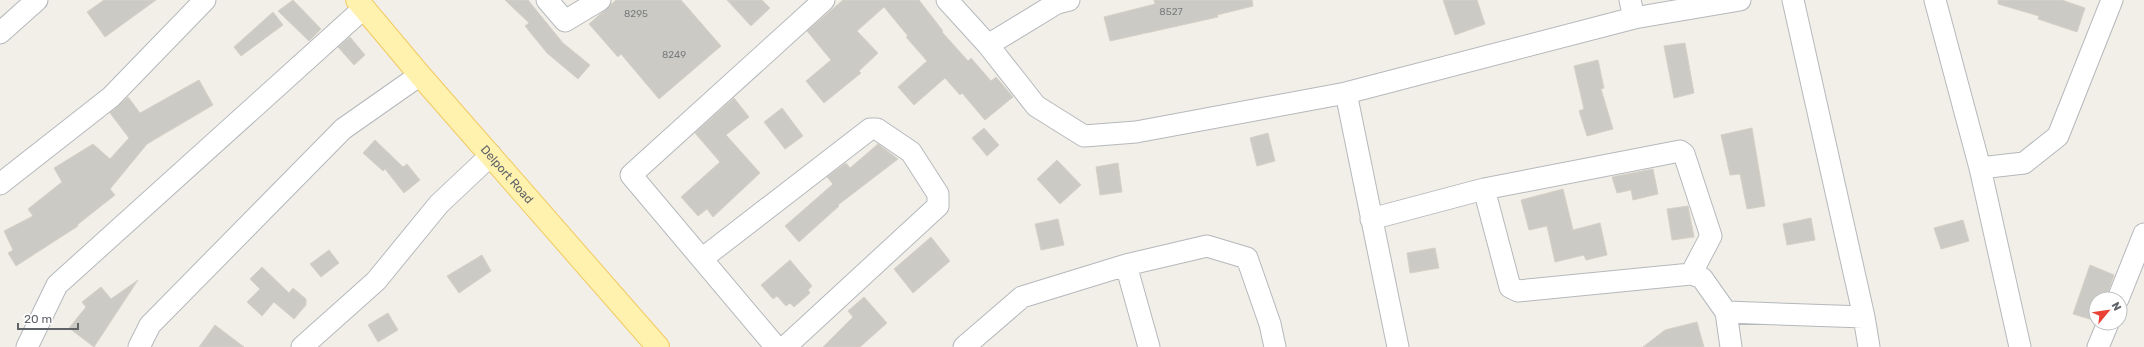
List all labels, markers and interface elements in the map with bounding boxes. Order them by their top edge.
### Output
house number: 8527 [1159,6,1183,18]
house number: 8295 [624,8,648,20]
house number: 8249 [662,49,686,61]
street label: Delport Road [478,142,536,206]
north arrow [2088,291,2128,331]
text: N [2109,300,2124,313]
scale bar [18,305,78,331]
text: 20 m [24,312,52,326]

